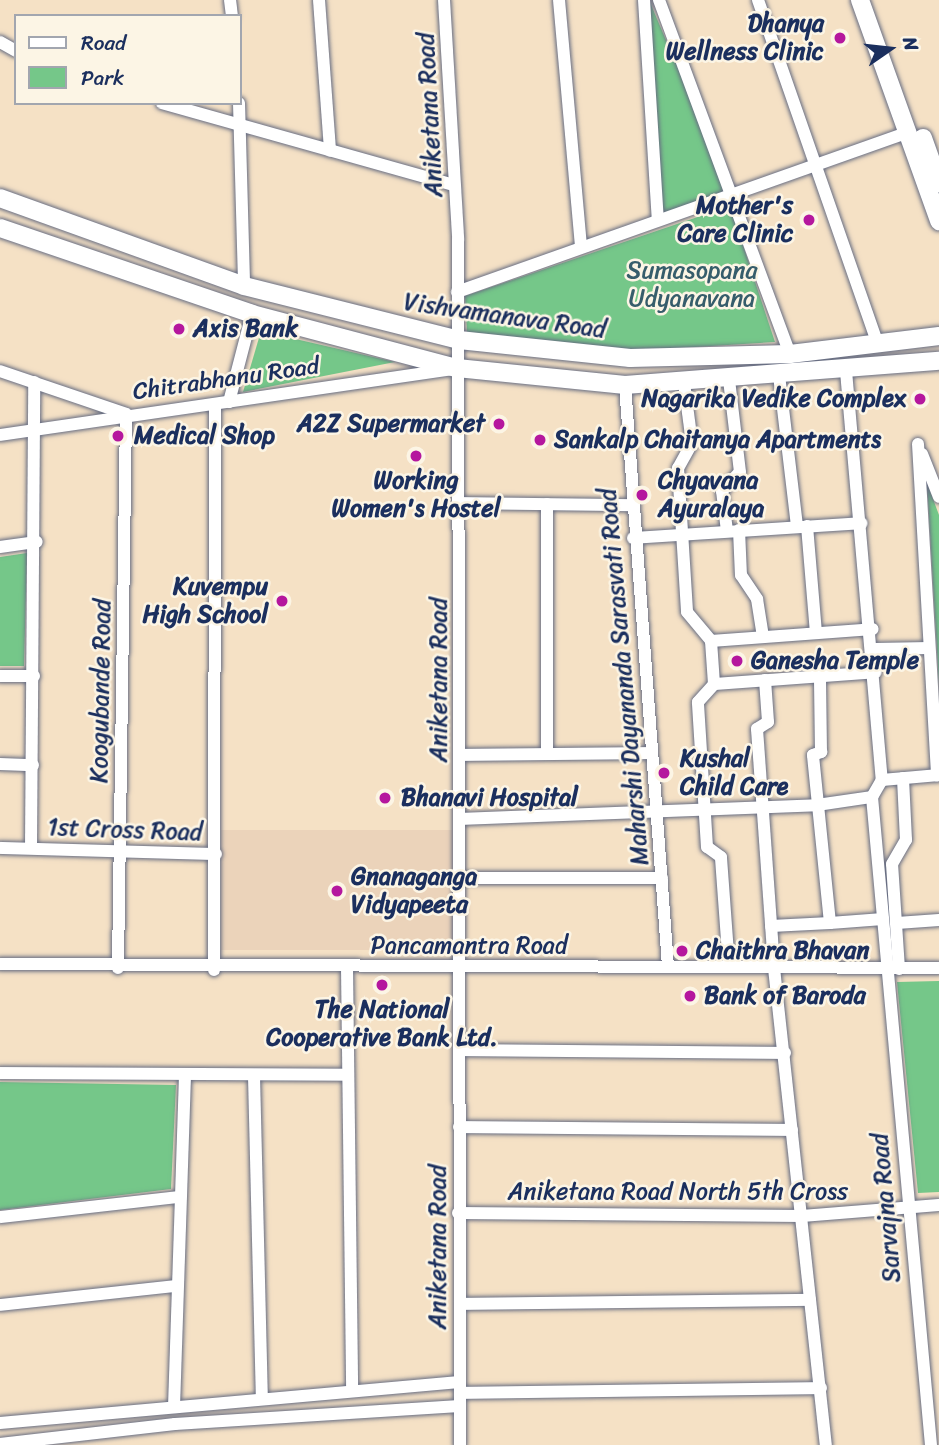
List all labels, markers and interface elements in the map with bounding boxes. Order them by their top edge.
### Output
place label: Dhanya Wellness Clinic [666,10,824,66]
legend [14,14,242,105]
north arrow [855,14,925,84]
text: Road [81,24,126,62]
marker: Dhanya Wellness Clinic [830,28,850,48]
street label: Aniketana Road [411,32,449,198]
text: N [893,33,928,54]
text: Park [81,59,124,97]
place label: Mother's Care Clinic [678,192,793,248]
marker: Mother's Care Clinic [799,210,819,230]
park label: Sumasopana Udyanavana [626,257,758,313]
street label: Vishvamanava Road [402,288,608,344]
place label: Axis Bank [193,315,298,343]
marker: Axis Bank [171,321,187,337]
street label: Chitrabhanu Road [131,352,321,406]
place label: Nagarika Vedike Complex [641,385,906,413]
marker: Nagarika Vedike Complex [912,391,928,407]
place label: A2Z Supermarket [297,410,485,438]
marker: A2Z Supermarket [491,416,507,432]
place label: Medical Shop [134,422,275,450]
marker: Medical Shop [108,426,128,446]
place label: Sankalp Chaitanya Apartments [554,426,882,454]
marker: Sankalp Chaitanya Apartments [532,432,548,448]
marker: Working Women's Hostel [408,448,424,464]
place label: Working Women's Hostel [331,467,501,523]
place label: Chyavana Ayuralaya [658,467,764,523]
marker: Chyavana Ayuralaya [632,485,652,505]
street label: Maharshi Dayananda Sarasvati Road [593,487,655,867]
place label: Kuvempu High School [143,573,268,629]
marker: Kuvempu High School [274,593,290,609]
street label: Koogubande Road [85,598,117,784]
street label: Aniketana Road [425,598,453,762]
place label: Ganesha Temple [751,647,919,675]
marker: Ganesha Temple [729,653,745,669]
place label: Kushal Child Care [680,745,789,801]
marker: Kushal Child Care [654,763,674,783]
place label: Bhanavi Hospital [401,784,578,812]
marker: Bhanavi Hospital [375,788,395,808]
street label: 1st Cross Road [48,813,202,847]
place label: Gnanaganga Vidyapeeta [351,863,477,919]
marker: Gnanaganga Vidyapeeta [329,883,345,899]
street label: Pancamantra Road [370,932,568,960]
place label: Chaithra Bhavan [696,937,869,965]
marker: Chaithra Bhavan [674,943,690,959]
marker: The National Cooperative Bank Ltd. [374,977,390,993]
place label: Bank of Baroda [704,982,866,1010]
marker: Bank of Baroda [682,988,698,1004]
place label: The National Cooperative Bank Ltd. [266,996,498,1052]
street label: Sarvajna Road [865,1132,907,1284]
street label: Aniketana Road [424,1165,452,1329]
street label: Aniketana Road North 5th Cross [508,1178,848,1206]

